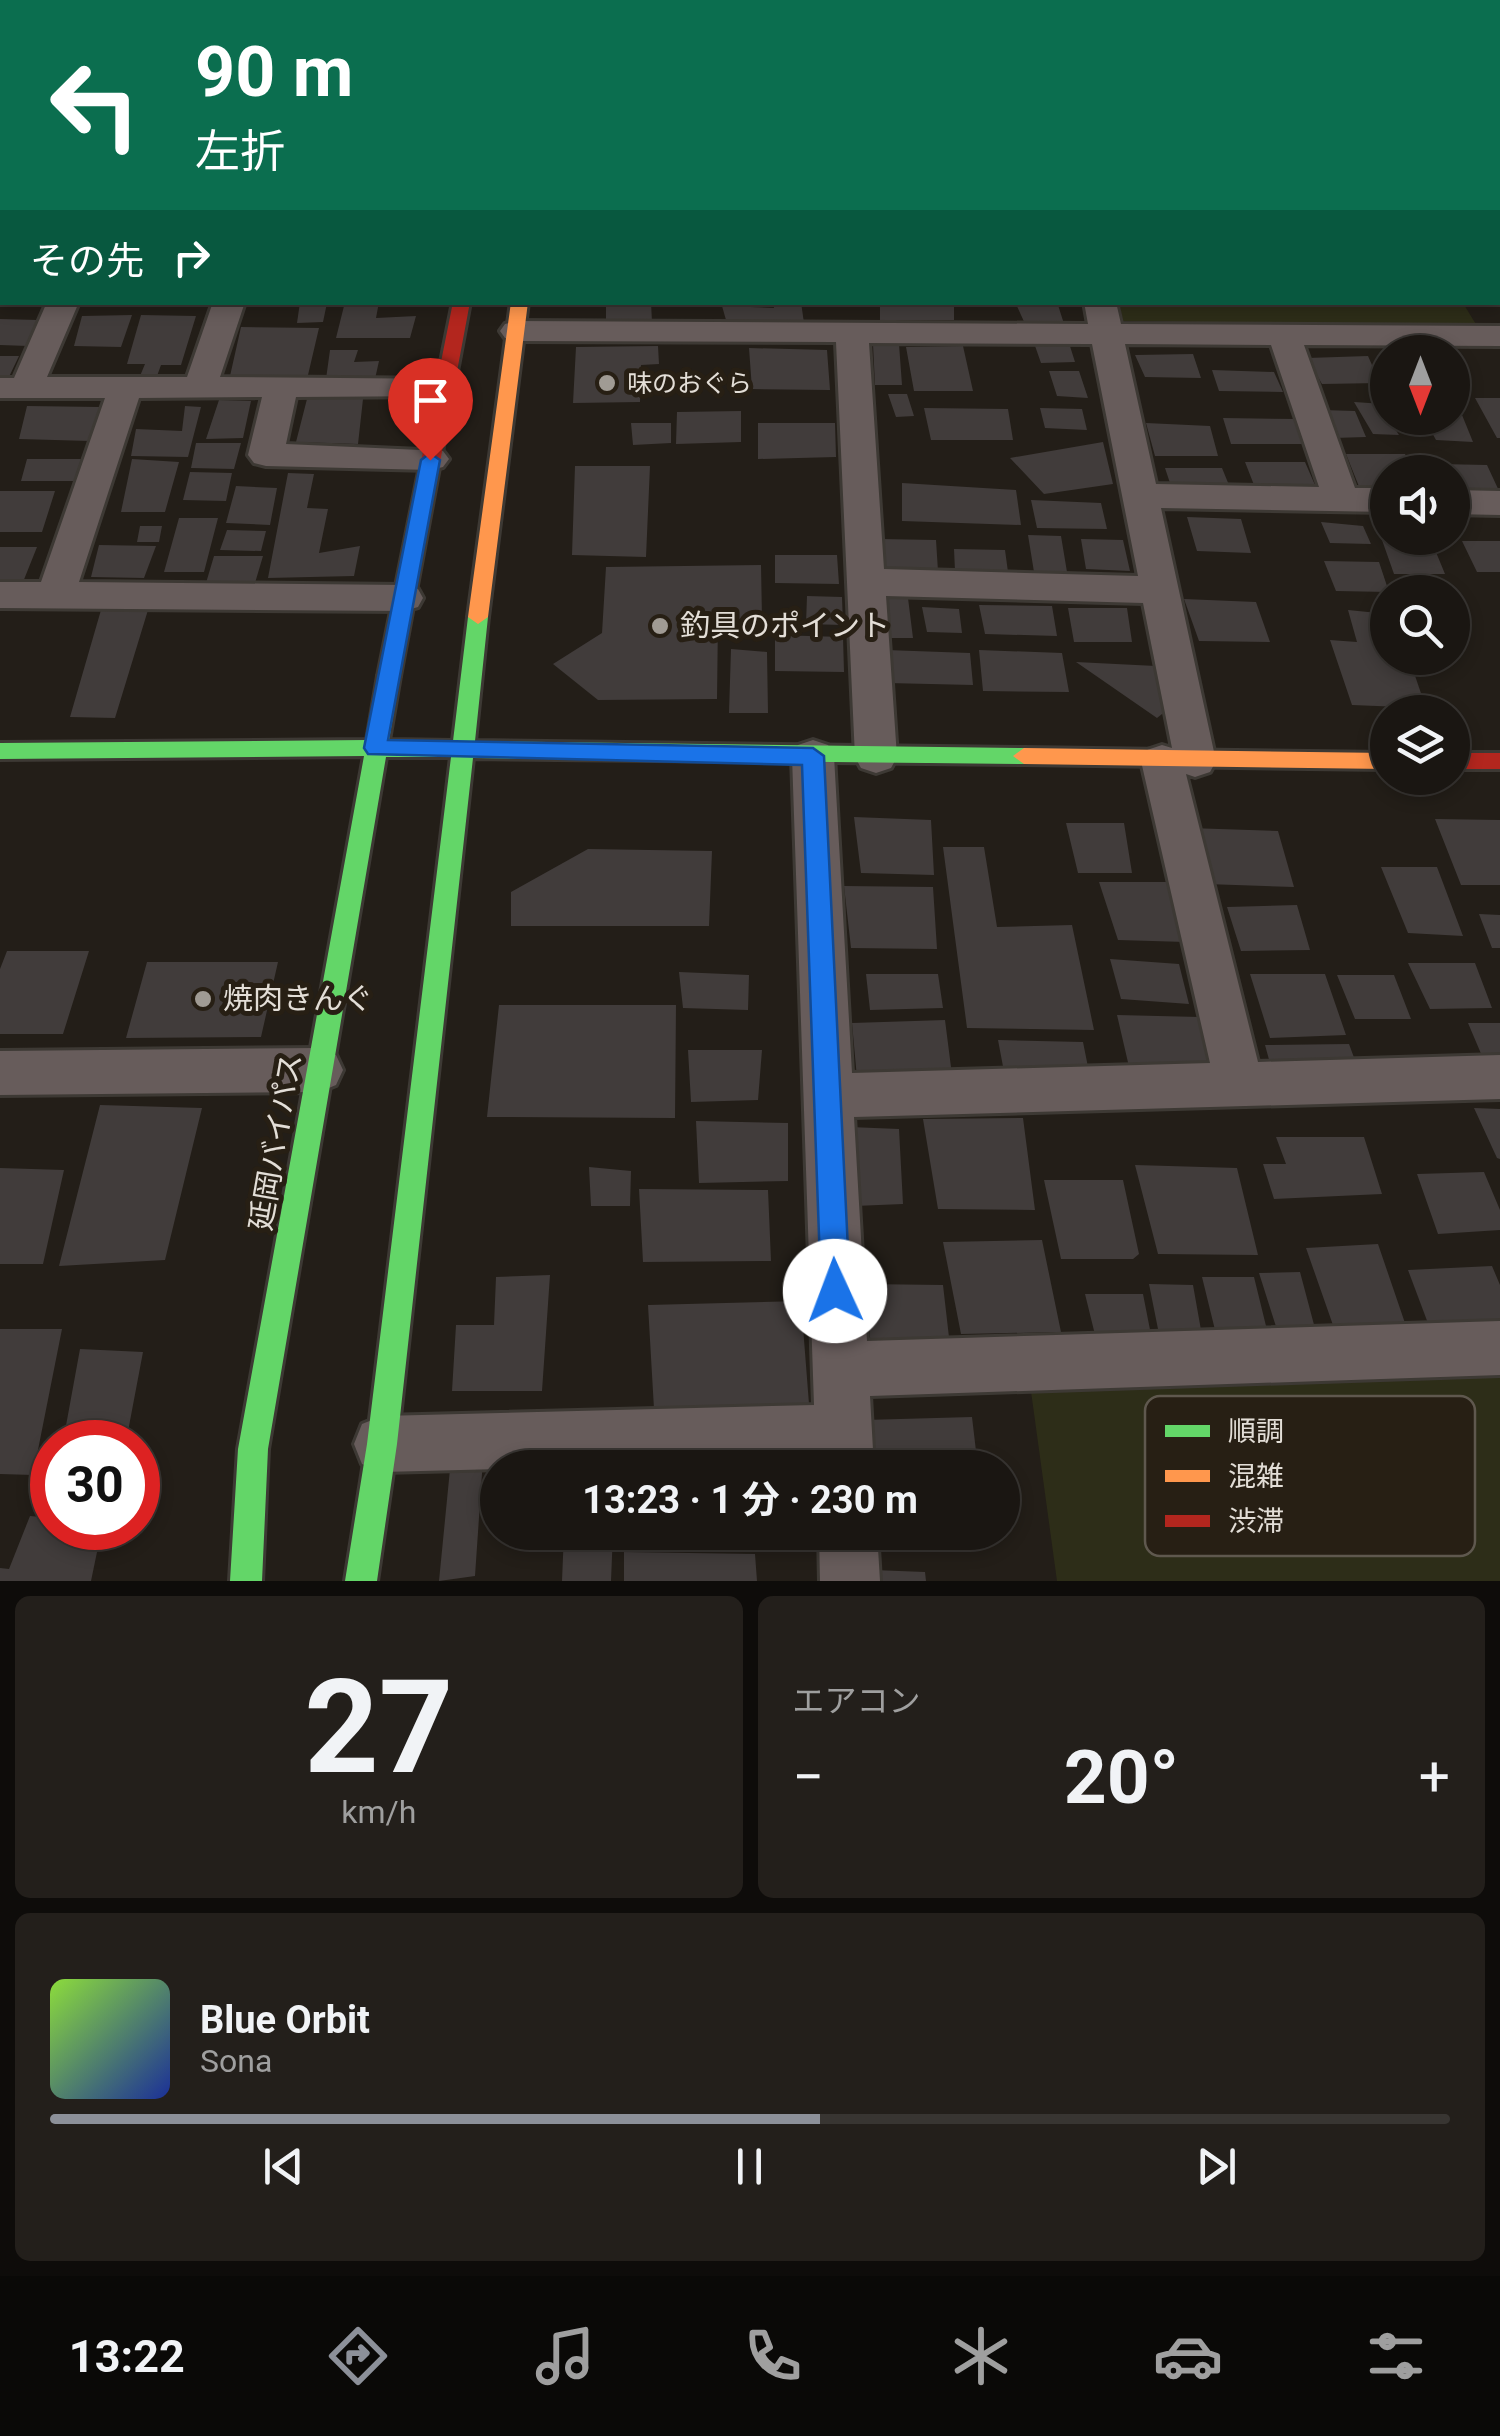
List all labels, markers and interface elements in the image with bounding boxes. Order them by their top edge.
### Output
text: 90 m [195,31,353,113]
icon: left [30,40,160,170]
text: 左折 [195,125,285,178]
icon: right [164,230,219,285]
text: その先 [30,239,144,283]
north arrow [1370,335,1470,435]
map controls [1370,335,1470,795]
pin [388,358,473,461]
place label: 味のおぐら [627,369,752,398]
marker: 味のおぐら [596,372,618,394]
icon: arrive [403,373,458,428]
button: sound [1370,455,1470,555]
button: search [1370,575,1470,675]
place label: 釣具のポイント [680,608,890,643]
marker: 釣具のポイント [649,615,671,637]
button: layers [1370,695,1470,795]
place label: 焼肉きんぐ [223,981,373,1016]
marker: 焼肉きんぐ [192,988,214,1010]
street label: 延岡バイパス [243,1051,308,1233]
position arrow [783,1239,887,1343]
legend [1145,1396,1475,1556]
text: 順調 [1228,1415,1284,1448]
speed limit sign: 30 [30,1420,160,1550]
text: 混雑 [1228,1460,1284,1493]
text: 13:23 · 1 分 · 230 m [582,1478,918,1522]
text: 渋滞 [1228,1505,1284,1538]
text: 27 [304,1651,453,1804]
text: エアコン [793,1682,921,1720]
text: 20° [1064,1733,1179,1821]
text: − [793,1745,824,1809]
text: + [1419,1745,1450,1809]
text: km/h [341,1793,416,1831]
text: Blue Orbit [200,1998,370,2042]
text: Sona [200,2042,272,2080]
icon: previous [256,2139,311,2194]
icon: pause [722,2139,777,2194]
icon: next [1189,2139,1244,2194]
icon: directions [323,2321,393,2391]
icon: music [530,2321,600,2391]
icon: phone [738,2321,808,2391]
icon: climate [946,2321,1016,2391]
icon: car [1153,2321,1223,2391]
icon: filters [1361,2321,1431,2391]
text: 13:22 [69,2330,185,2383]

